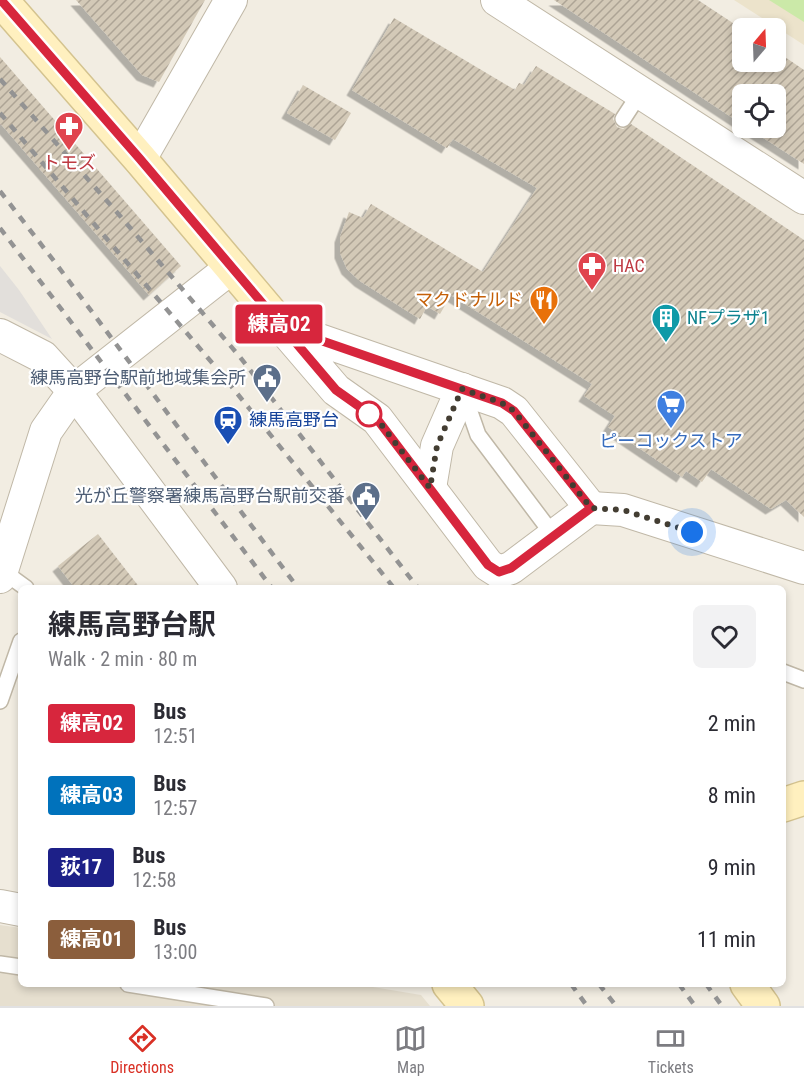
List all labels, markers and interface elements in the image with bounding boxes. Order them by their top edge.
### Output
north arrow [732,18,786,72]
map controls [732,18,786,138]
button: locate [732,84,786,138]
pharmacy icon: トモズ [53,110,85,152]
place label: トモズ [42,152,96,173]
pharmacy icon: HAC [576,250,608,292]
place label: HAC [613,255,645,276]
restaurant icon: マクドナルド [528,284,560,326]
place label: マクドナルド [415,289,523,310]
building icon: NFプラザ1 [650,302,682,344]
line badge: 練高02 [237,304,321,344]
place label: NFプラザ1 [687,307,770,328]
text: 練高02 [247,312,311,336]
public building icon: 練馬高野台駅前地域集会所 [251,362,283,404]
place label: 練馬高野台駅前地域集会所 [30,367,246,388]
supermarket icon: ピーコックストア [655,388,687,430]
unlabelled marker [356,401,382,427]
station icon: 練馬高野台 [212,404,244,446]
place label: 練馬高野台 [249,409,339,430]
place label: ピーコックストア [599,430,743,451]
public building icon: 光が丘警察署練馬高野台駅前交番 [350,480,382,522]
place label: 光が丘警察署練馬高野台駅前交番 [75,485,345,506]
your location [677,517,707,547]
button: heart [693,605,756,668]
text: 練馬高野台駅 [48,608,216,641]
text: Walk · 2 min · 80 m [48,647,197,671]
text: Bus [153,699,186,724]
text: 練高02 [60,711,123,735]
text: 2 min [708,711,756,736]
text: 12:51 [153,724,197,748]
text: Bus [153,771,186,796]
text: 練高03 [60,783,123,807]
text: 8 min [708,783,756,808]
text: 12:57 [153,796,197,820]
text: Bus [132,843,165,868]
text: 荻17 [60,855,102,879]
text: 9 min [708,855,756,880]
text: 12:58 [132,868,176,892]
text: Bus [153,915,186,940]
text: 練高01 [60,927,123,951]
text: 11 min [697,927,756,952]
text: 13:00 [153,940,197,964]
tab: Directions [110,1022,174,1077]
tab: Map [394,1022,427,1077]
tab: Tickets [648,1022,694,1077]

